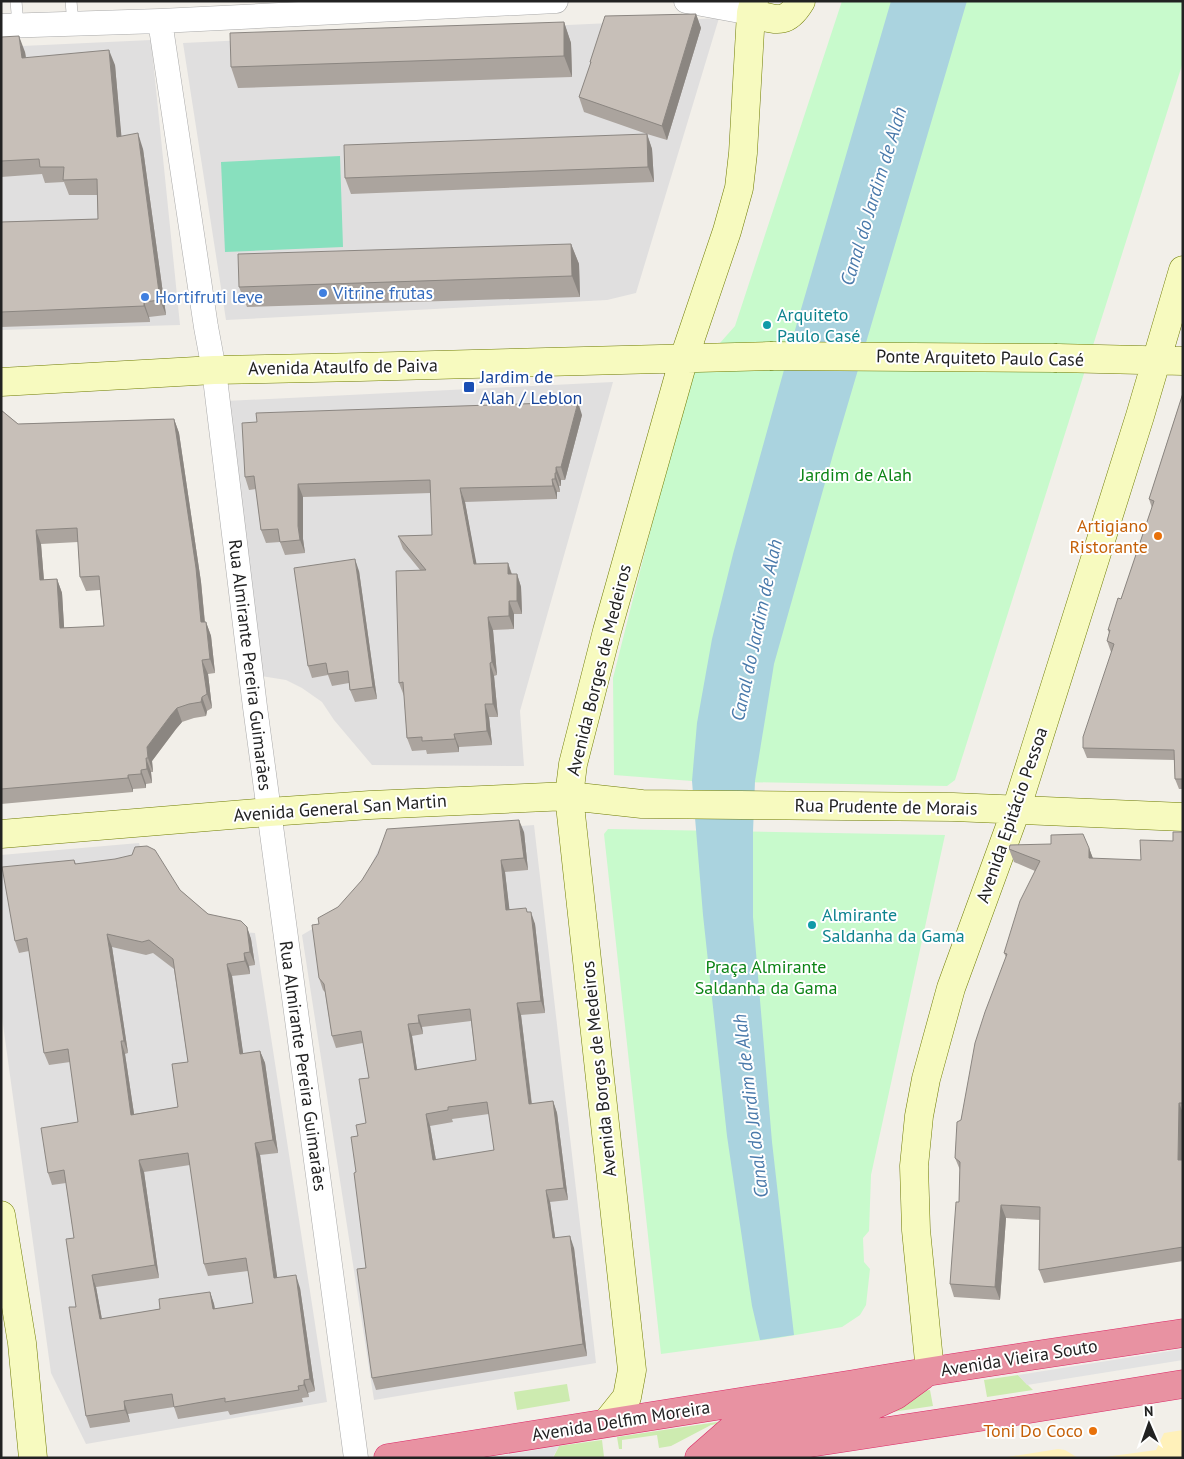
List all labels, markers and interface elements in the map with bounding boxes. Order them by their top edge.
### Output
water label: Canal do Jardim de Alah [834,104,912,288]
place label: Vitrine frutas [332,281,433,304]
place label: Hortifruti leve [155,285,263,308]
marker: Vitrine frutas [317,287,329,299]
marker: Hortifruti leve [139,291,151,303]
place label: Arquiteto Paulo Casé [777,303,860,347]
marker: Arquiteto Paulo Casé [761,319,773,331]
street label: Ponte Arquiteto Paulo Casé [876,344,1084,371]
street label: Avenida Ataulfo de Paiva [248,353,438,380]
place label: Jardim de Alah / Leblon [479,365,582,409]
marker: Jardim de Alah / Leblon [462,380,476,394]
park label: Jardim de Alah [799,463,912,486]
place label: Artigiano Ristorante [1069,514,1148,558]
marker: Artigiano Ristorante [1152,530,1164,542]
water label: Canal do Jardim de Alah [725,537,787,723]
street label: Rua Almirante Pereira Guimarães [224,538,277,792]
street label: Avenida Borges de Medeiros [561,562,636,778]
street label: Avenida Epitácio Pessoa [971,724,1052,906]
street label: Avenida General San Martin [233,789,447,826]
street label: Rua Prudente de Morais [794,793,978,820]
place label: Almirante Saldanha da Gama [822,903,965,947]
marker: Almirante Saldanha da Gama [806,919,818,931]
street label: Rua Almirante Pereira Guimarães [275,939,332,1193]
park label: Praça Almirante Saldanha da Gama [695,955,837,999]
street label: Avenida Borges de Medeiros [576,960,621,1178]
water label: Canal do Jardim de Alah [727,1013,773,1199]
street label: Avenida Vieira Souto [939,1334,1099,1381]
street label: Avenida Delfim Moreira [530,1395,712,1446]
north arrow [1124,1399,1174,1449]
text: N [1144,1402,1153,1420]
place label: Toni Do Coco [983,1419,1083,1442]
marker: Toni Do Coco [1087,1425,1099,1437]

